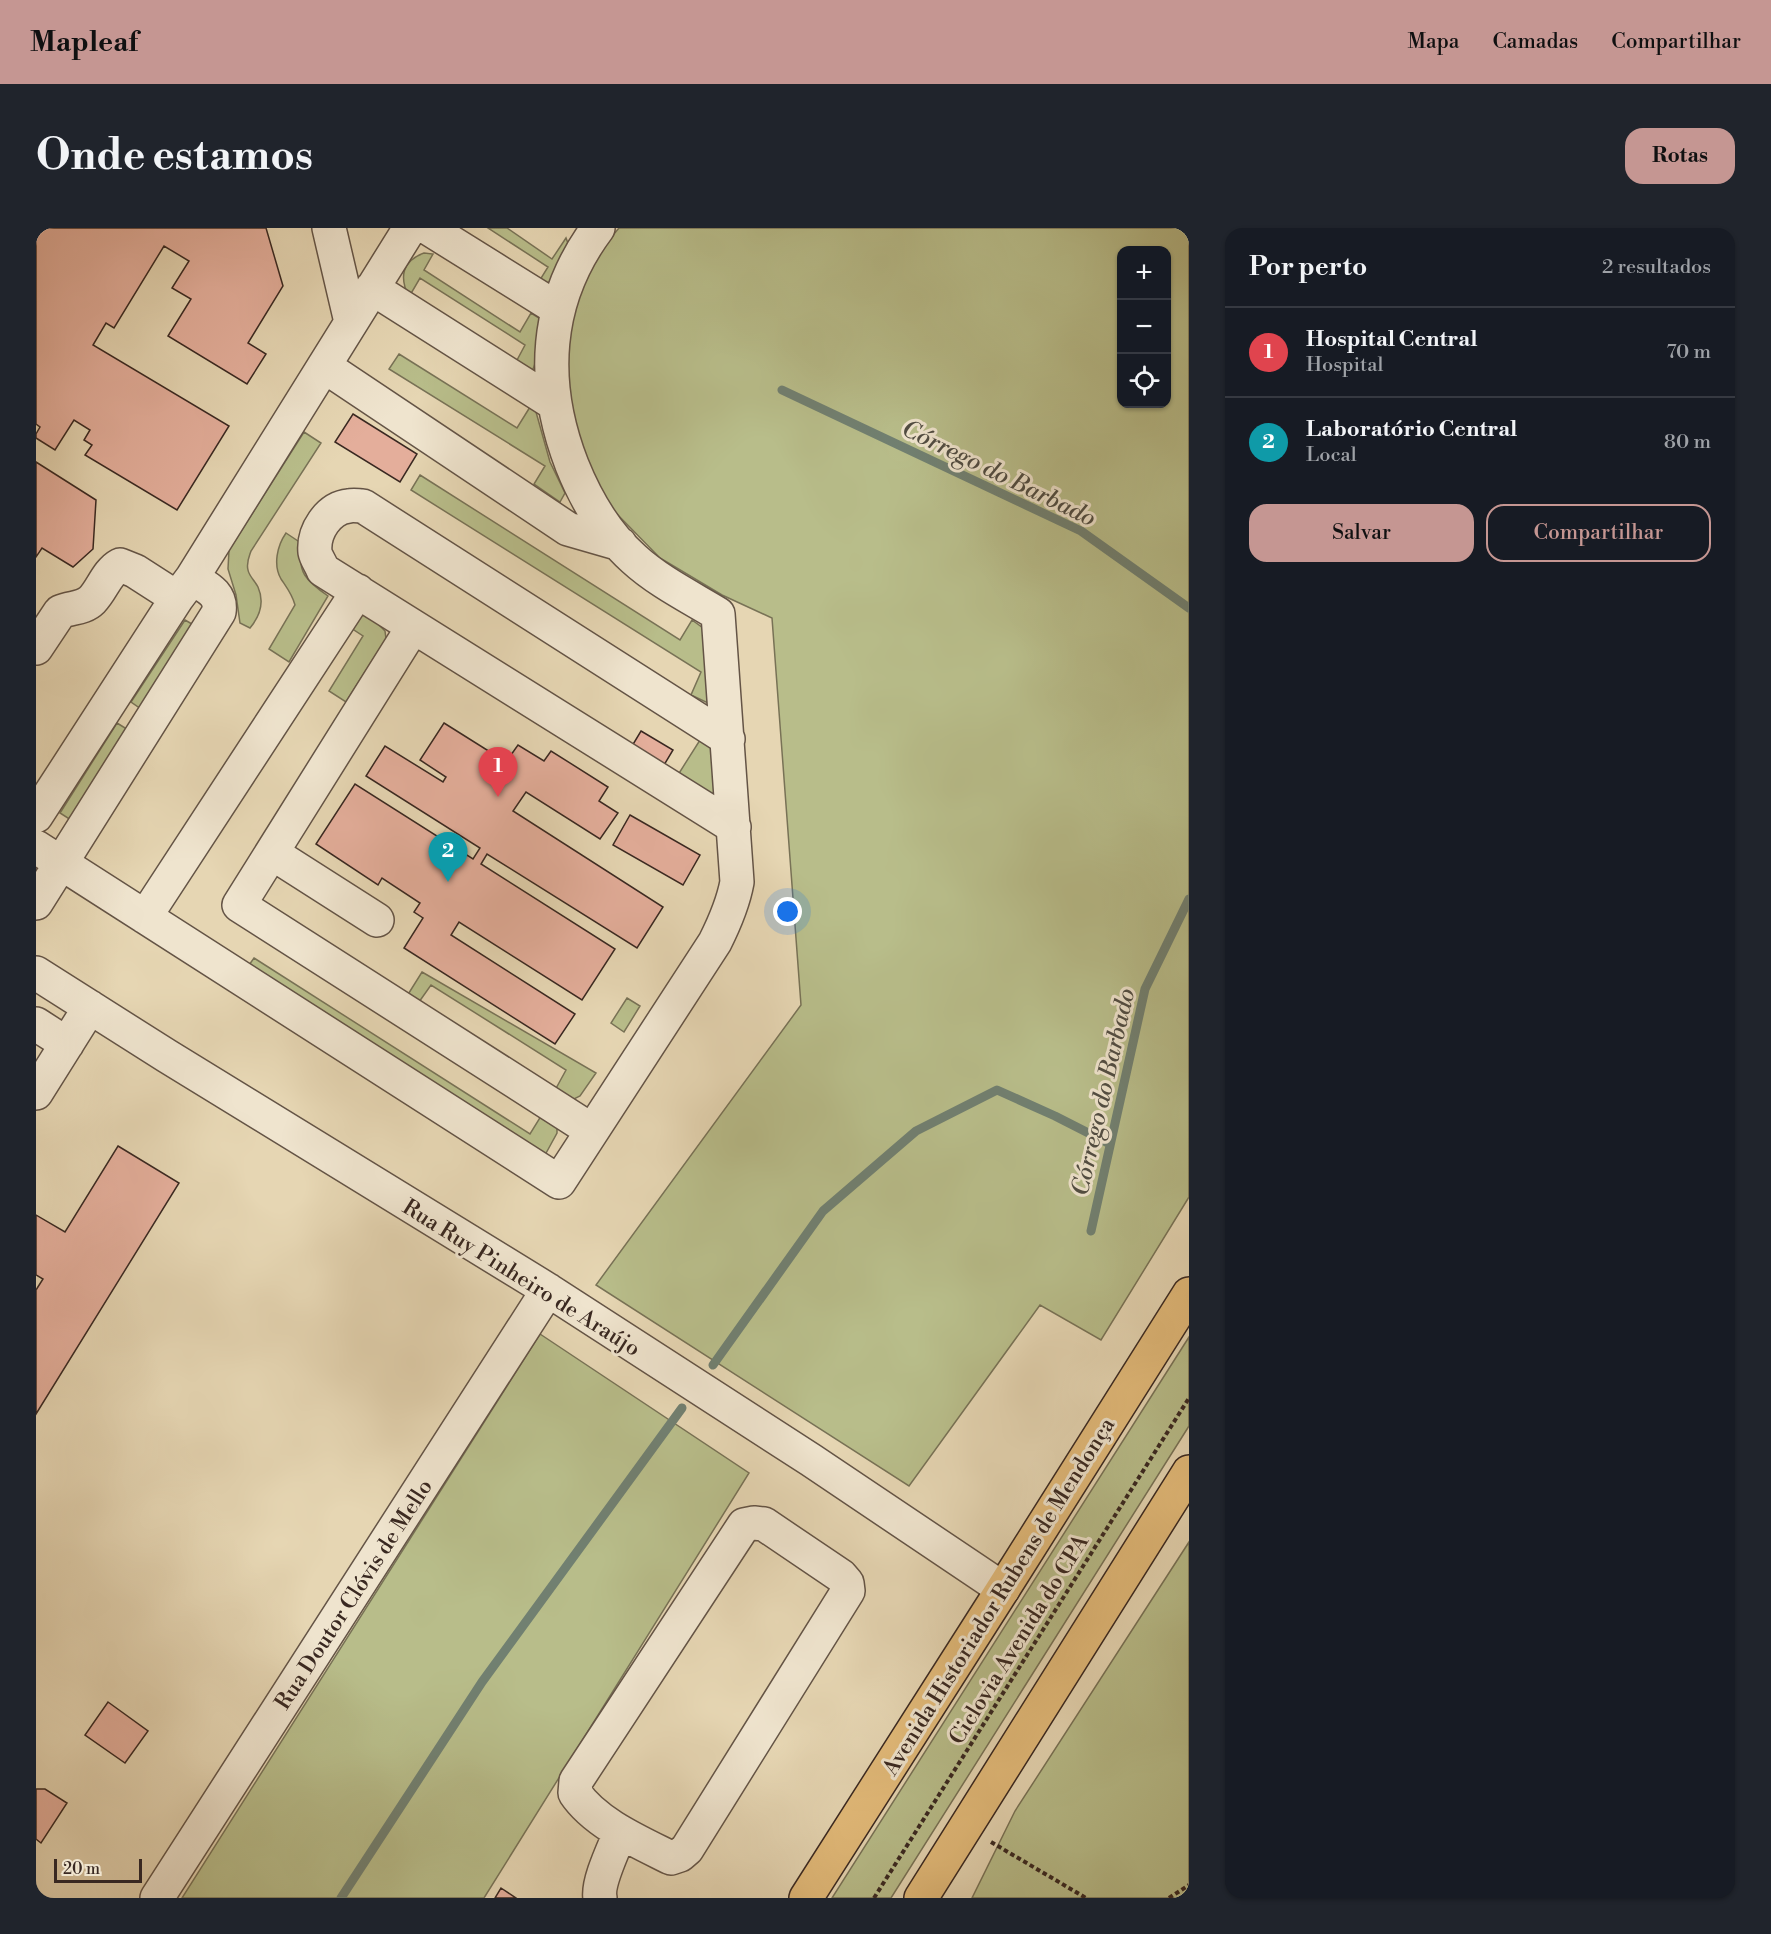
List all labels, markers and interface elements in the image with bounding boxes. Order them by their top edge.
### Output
text: Mapleaf [30,25,138,60]
text: Mapa [1407,29,1459,55]
text: Camadas [1492,29,1578,55]
text: Compartilhar [1611,29,1741,55]
button: Rotas [1625,128,1735,184]
text: Onde estamos [36,130,313,183]
map controls [1117,246,1171,408]
button: + [1117,246,1171,300]
text: Por perto [1249,251,1367,283]
text: 2 resultados [1602,255,1711,280]
button: − [1117,300,1171,354]
text: Hospital Central [1306,326,1477,353]
text: 1 [1264,340,1273,365]
text: 70 m [1667,340,1711,365]
text: Hospital [1306,353,1383,378]
button: locate [1117,354,1171,408]
water label: Córrego do Barbado [897,414,1100,534]
text: Laboratório Central [1306,416,1517,443]
text: 2 [1262,430,1275,455]
text: 80 m [1664,430,1711,455]
text: Local [1306,443,1357,468]
button: Salvar [1249,504,1474,562]
button: Compartilhar [1486,504,1711,562]
pin: 1 [478,748,518,797]
pin: 2 [428,832,468,882]
your location [773,897,802,926]
water label: Córrego do Barbado [1066,986,1142,1199]
street label: Rua Ruy Pinheiro de Araújo [397,1194,645,1363]
street label: Avenida Historiador Rubens de Mendonça [877,1412,1122,1782]
street label: Rua Doutor Clóvis de Mello [270,1475,439,1715]
street label: Ciclovia Avenida do CPA [944,1529,1095,1750]
scale bar [54,1856,142,1884]
text: 20 m [63,1859,100,1879]

